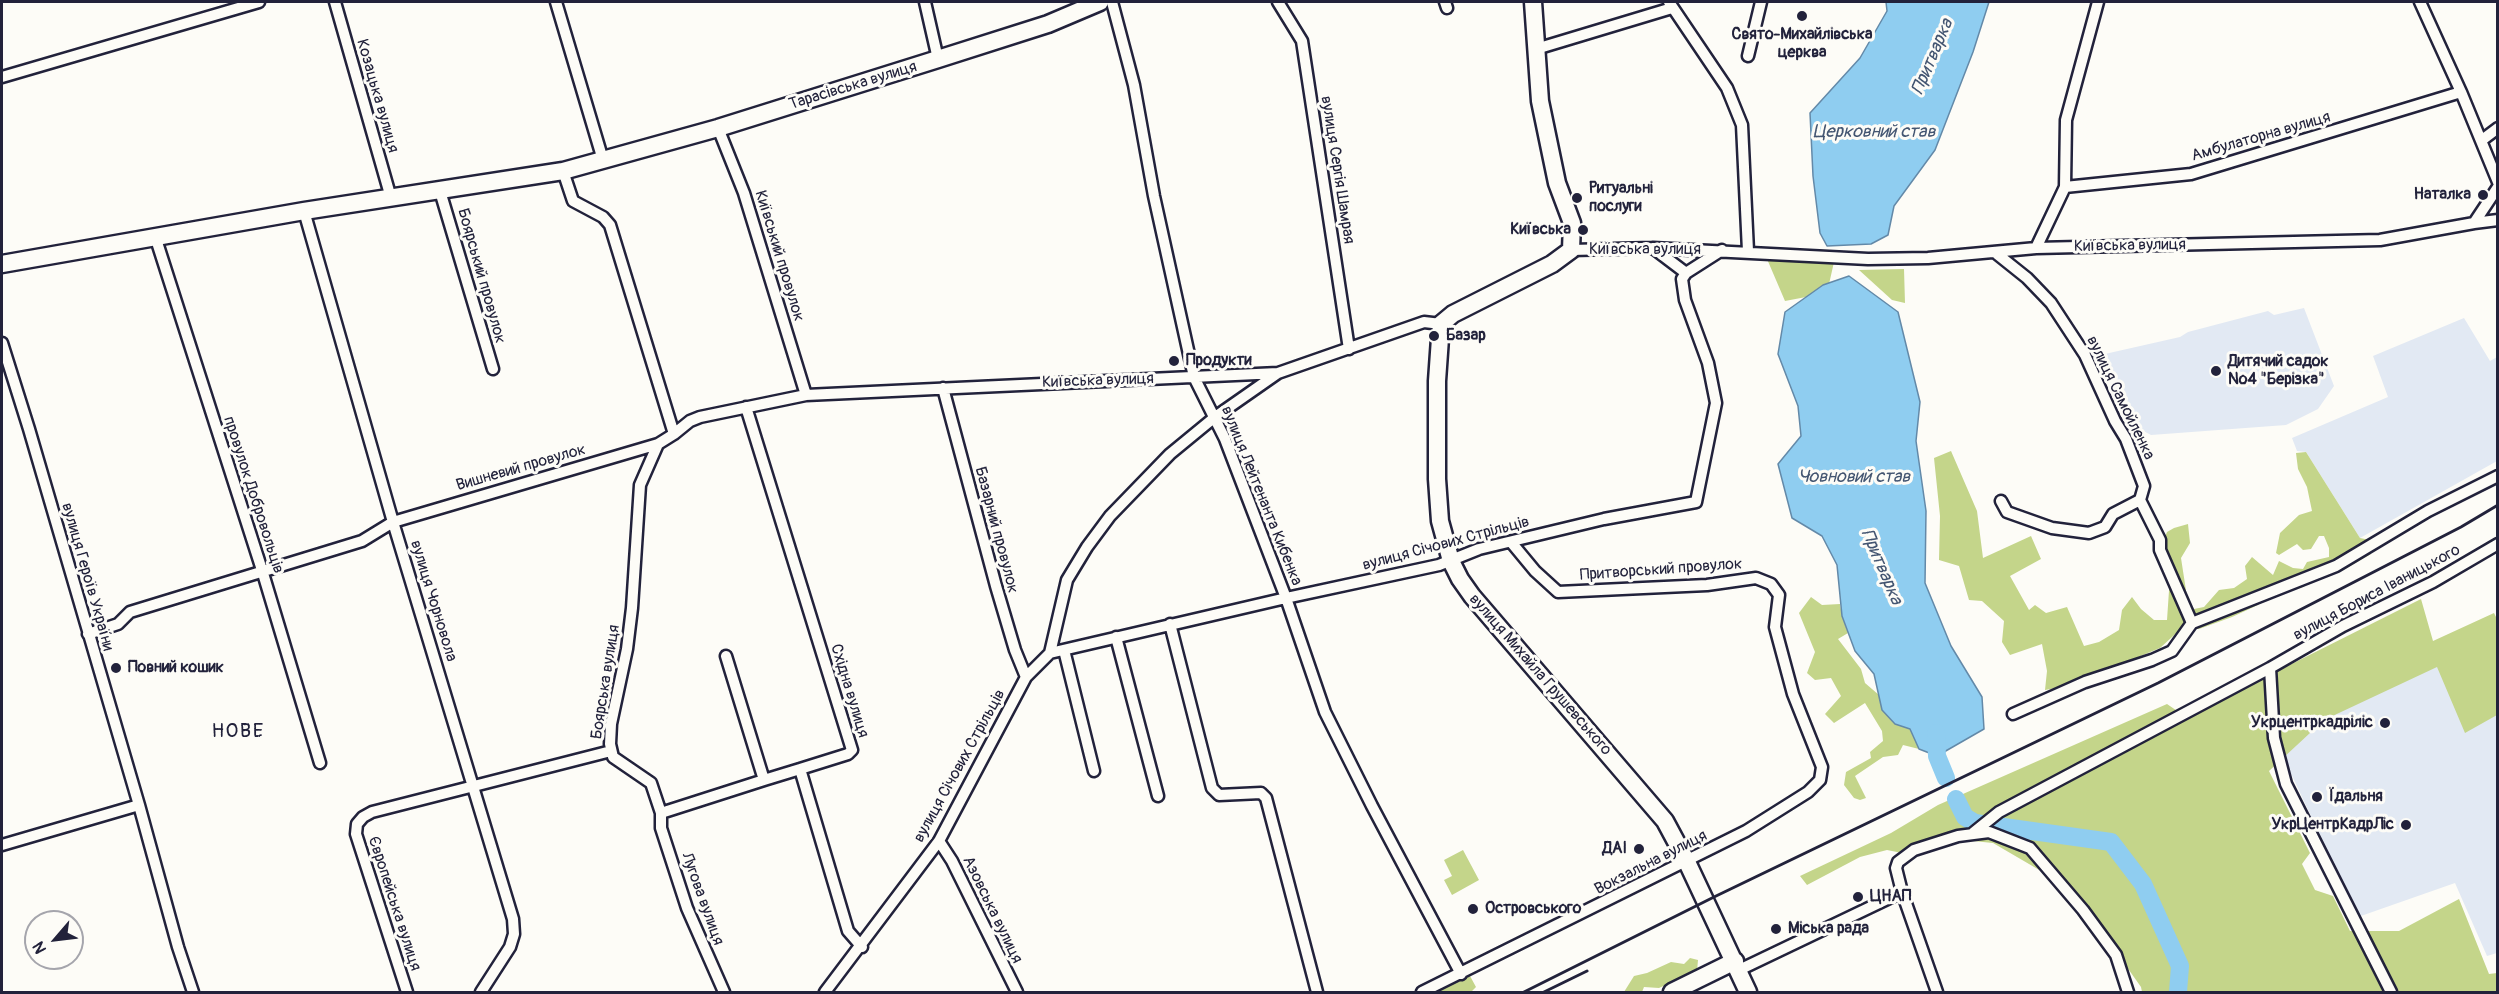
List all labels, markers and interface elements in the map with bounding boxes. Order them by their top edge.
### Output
marker: Свято-Михайлівська церква [1795,9,1809,23]
water label: Притварка [1907,16,1959,98]
place label: Свято-Михайлівська церква [1732,25,1872,63]
street label: Козацька вулиця [352,37,402,155]
street label: Тарасівська вулиця [787,57,919,115]
street label: вулиця Сергія Шамрая [1316,95,1358,245]
street label: Амбулаторна вулиця [2189,108,2333,166]
water label: Церковний став [1813,121,1935,143]
place label: Ритуальні послуги [1589,179,1653,217]
place label: Наталка [2414,185,2471,205]
street label: Київський провулок [750,188,808,324]
marker: Наталка [2476,188,2490,202]
marker: Ритуальні послуги [1570,191,1584,205]
street label: Боярський провулок [453,206,509,346]
place label: Київська [1510,220,1571,240]
marker: Київська [1576,223,1590,237]
street label: Київська вулиця [2074,235,2186,257]
street label: Київська вулиця [1589,240,1701,260]
place label: Базар [1446,326,1486,346]
marker: Базар [1427,329,1441,343]
street label: вулиця Самойленка [2082,333,2158,463]
place label: Продукти [1186,351,1252,371]
place label: Дитячий садок №4 "Берізка" [2228,352,2329,390]
marker: Продукти [1167,354,1181,368]
marker: Дитячий садок №4 "Берізка" [2209,364,2223,378]
street label: Київська вулиця [1042,369,1154,393]
street label: вулиця Лейтенанта Кибенка [1216,404,1306,588]
street label: провулок Добровольців [218,414,288,576]
street label: Вишневий провулок [454,440,588,496]
street label: Базарний провулок [970,465,1022,595]
water label: Човновий став [1798,466,1910,488]
street label: вулиця Героїв України [57,501,117,653]
street label: вулиця Січових Стрільців [1360,512,1532,576]
water label: Притварка [1855,526,1907,608]
street label: вулиця Чорновола [405,538,461,664]
street label: вулиця Бориса Іваницького [2290,541,2464,645]
street label: Притворський провулок [1579,555,1743,585]
street label: вулиця Михайла Грушевського [1465,590,1615,760]
street label: Боярська вулиця [587,623,625,741]
street label: Східна вулиця [826,642,872,740]
place label: Повний кошик [128,658,224,678]
marker: Повний кошик [109,661,123,675]
street label: вулиця Січових Стрільців [910,686,1010,846]
place label: Укрцентркадріліс [2251,713,2373,733]
marker: Укрцентркадріліс [2378,716,2392,730]
district label: НОВЕ [211,720,265,744]
place label: Їдальня [2329,787,2383,807]
marker: Їдальня [2310,790,2324,804]
place label: УкрЦентрКадрЛіс [2271,815,2394,835]
marker: УкрЦентрКадрЛіс [2399,818,2413,832]
street label: Вокзальна вулиця [1592,826,1710,900]
street label: Європейська вулиця [363,835,425,973]
place label: ДАІ [1603,839,1627,859]
marker: ДАІ [1632,842,1646,856]
street label: Лугова вулиця [676,850,728,948]
street label: Азовська вулиця [958,853,1026,967]
place label: ЦНАП [1870,887,1911,907]
marker: ЦНАП [1851,890,1865,904]
place label: Островського [1485,899,1581,919]
marker: Островського [1466,902,1480,916]
north arrow [24,910,84,970]
place label: Міська рада [1788,919,1869,939]
marker: Міська рада [1769,922,1783,936]
text: N [29,938,51,957]

